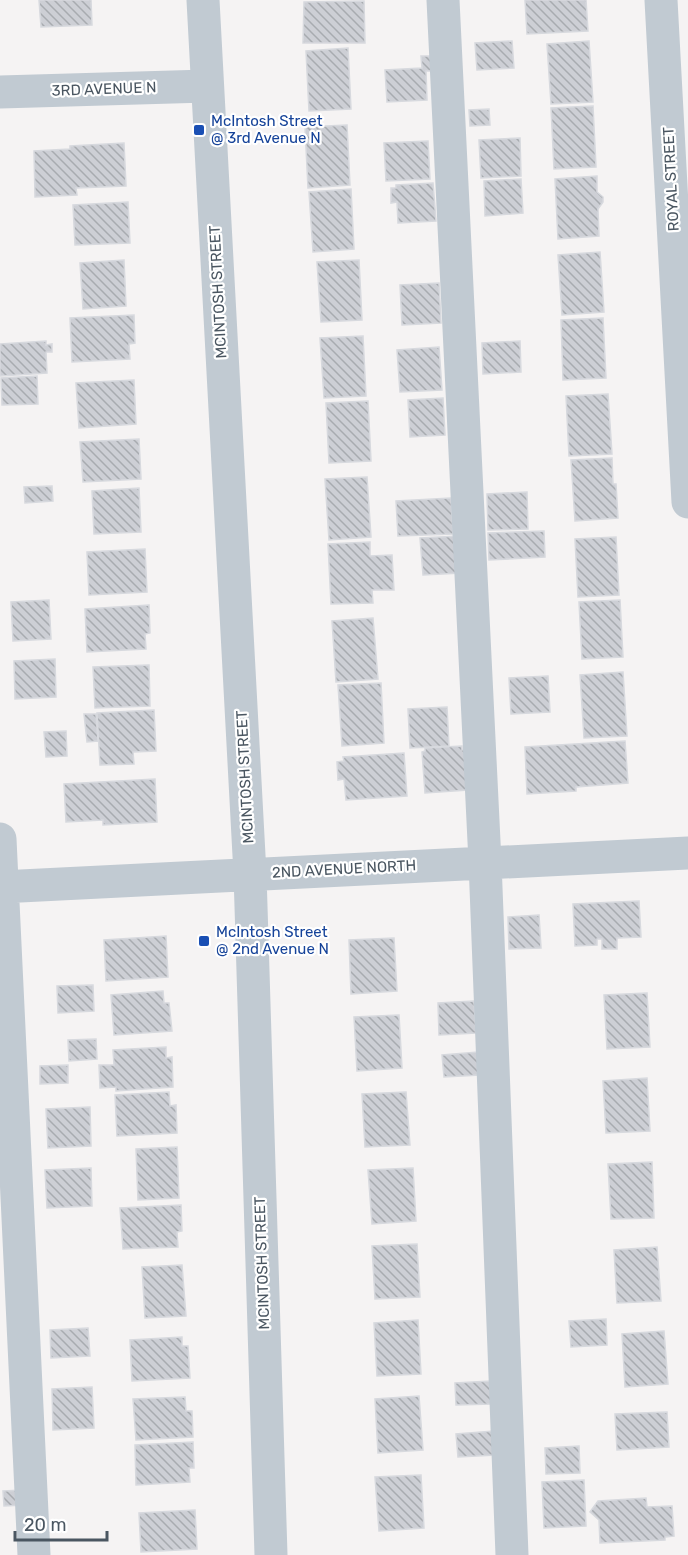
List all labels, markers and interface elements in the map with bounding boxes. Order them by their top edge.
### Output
street label: 3RD AVENUE N [51,78,157,100]
place label: McIntosh Street @ 3rd Avenue N [211,112,323,147]
marker: McIntosh Street @ 3rd Avenue N [192,123,206,137]
street label: ROYAL STREET [659,126,683,232]
street label: MCINTOSH STREET [206,225,230,359]
street label: MCINTOSH STREET [233,710,257,844]
street label: 2ND AVENUE NORTH [271,856,417,882]
place label: McIntosh Street @ 2nd Avenue N [216,923,329,958]
marker: McIntosh Street @ 2nd Avenue N [197,934,211,948]
street label: MCINTOSH STREET [251,1196,273,1330]
scale bar [15,1504,106,1542]
text: 20 m [24,1514,66,1536]

